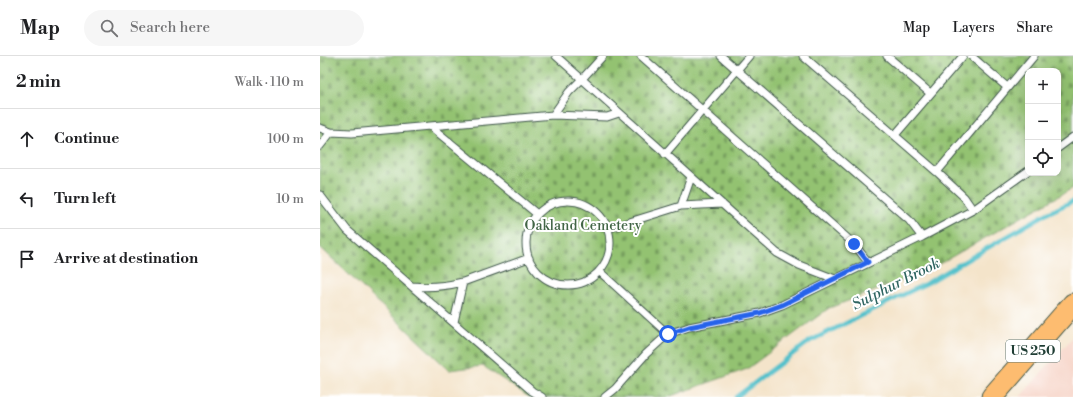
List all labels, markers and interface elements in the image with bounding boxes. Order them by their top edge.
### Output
search box [84,10,364,46]
text: Map [20,16,60,40]
icon: search [98,17,120,39]
text: Search here [130,18,210,37]
text: Map [903,19,930,37]
text: Layers [952,19,995,37]
text: Share [1017,19,1053,37]
map controls [1025,68,1061,176]
button: + [1025,68,1061,104]
text: 2 min [16,71,61,93]
text: Walk · 110 m [234,74,304,90]
button: − [1025,104,1061,140]
icon: ahead [16,128,38,150]
text: Continue [54,129,119,148]
text: 100 m [268,131,304,147]
button: locate [1025,140,1061,176]
icon: left [16,188,38,210]
text: Turn left [54,189,116,208]
text: 10 m [276,191,304,207]
park label: Oakland Cemetery [524,217,642,235]
route end [845,235,863,253]
icon: arrive [16,248,38,270]
text: Arrive at destination [54,249,198,268]
water label: Sulphur Brook [849,254,944,314]
route start [659,325,677,343]
road number: US 250 [1006,340,1060,362]

